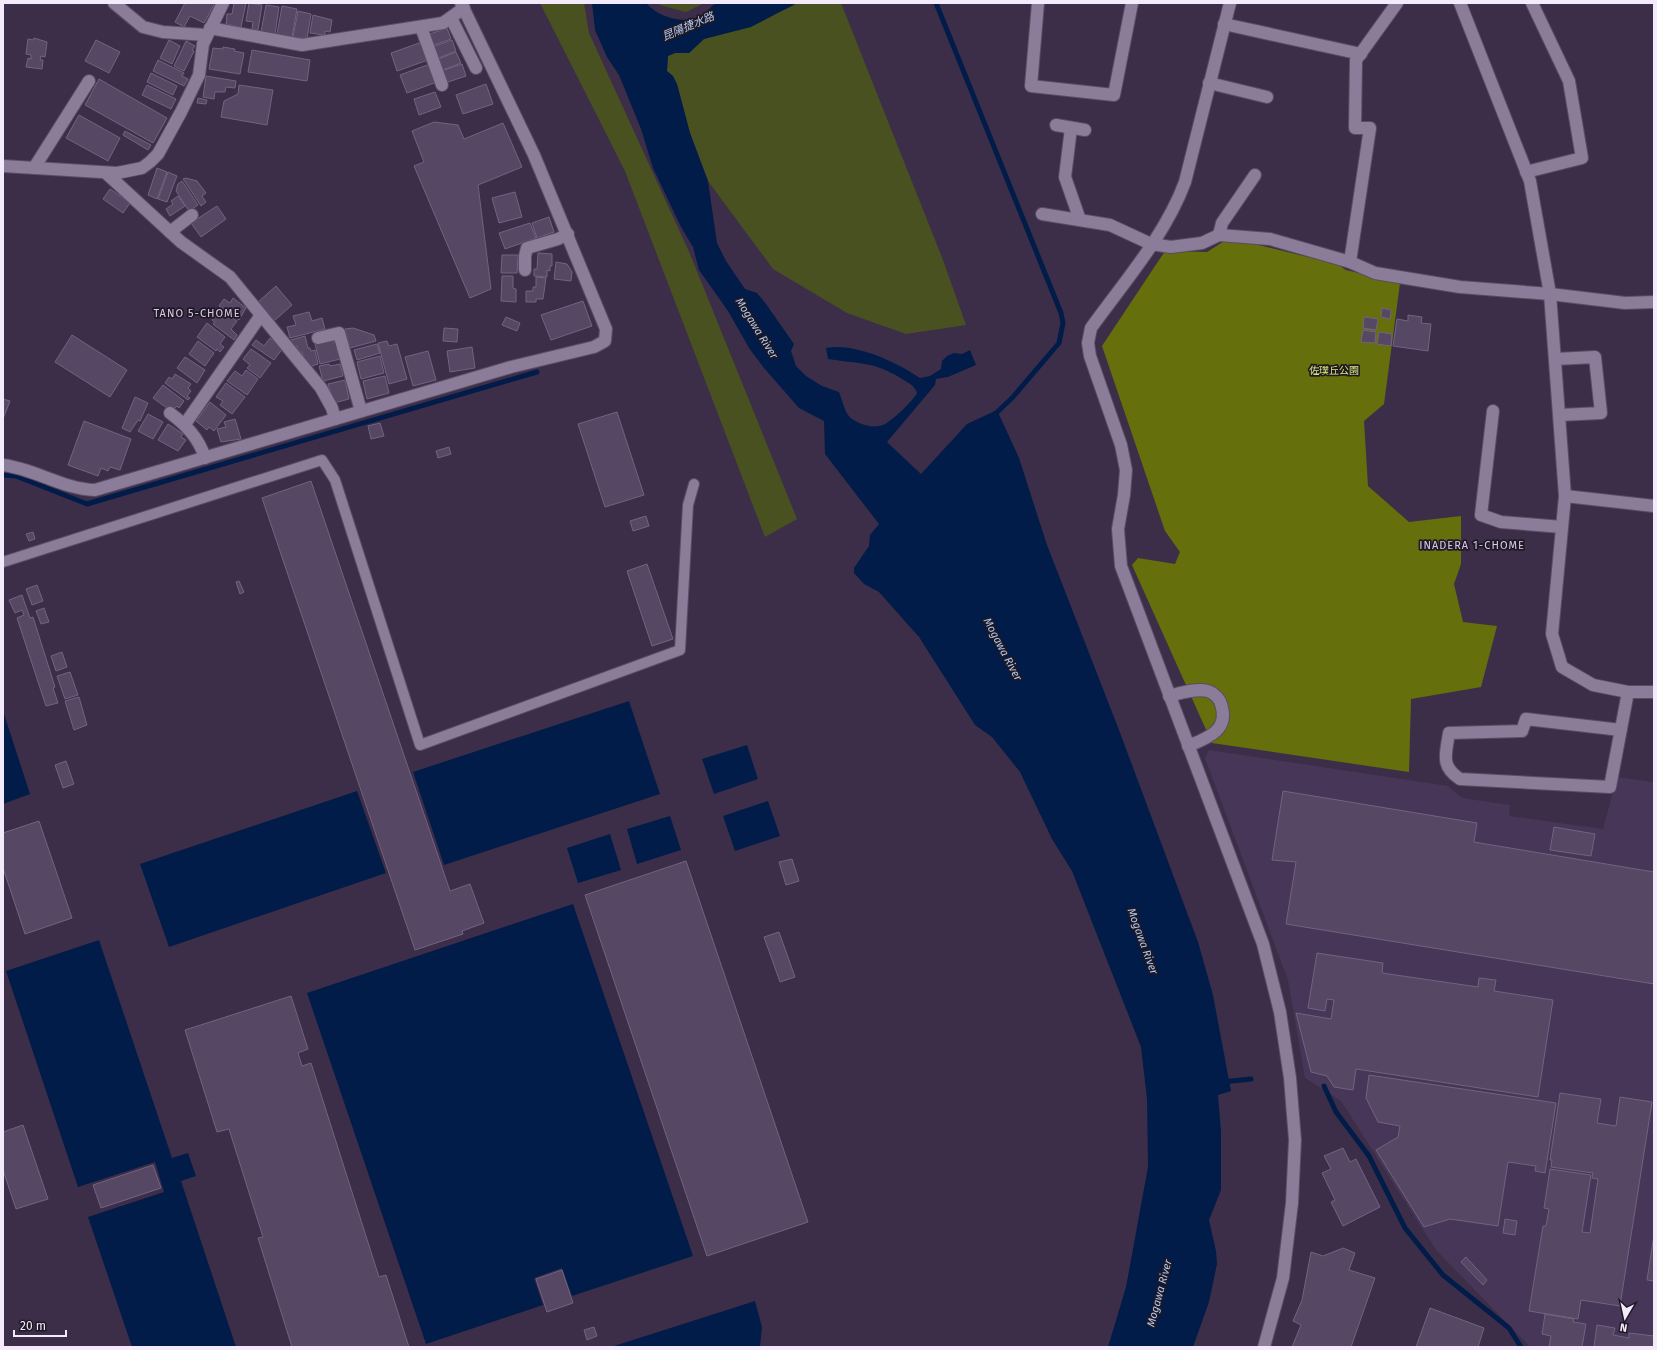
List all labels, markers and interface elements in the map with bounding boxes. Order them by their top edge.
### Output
water label: 昆陽捷水路 [660,9,717,43]
water label: Mogawa River [733,295,781,362]
district label: TANO 5-CHOME [153,307,241,320]
park label: 佐璞丘公園 [1309,365,1359,377]
district label: INADERA 1-CHOME [1419,539,1525,552]
water label: Mogawa River [981,616,1025,684]
water label: Mogawa River [1125,906,1161,977]
water label: Mogawa River [1144,1257,1175,1328]
north arrow [1605,1298,1645,1338]
scale bar [14,1312,66,1338]
text: 20 m [20,1319,46,1333]
text: N [1619,1320,1628,1334]

